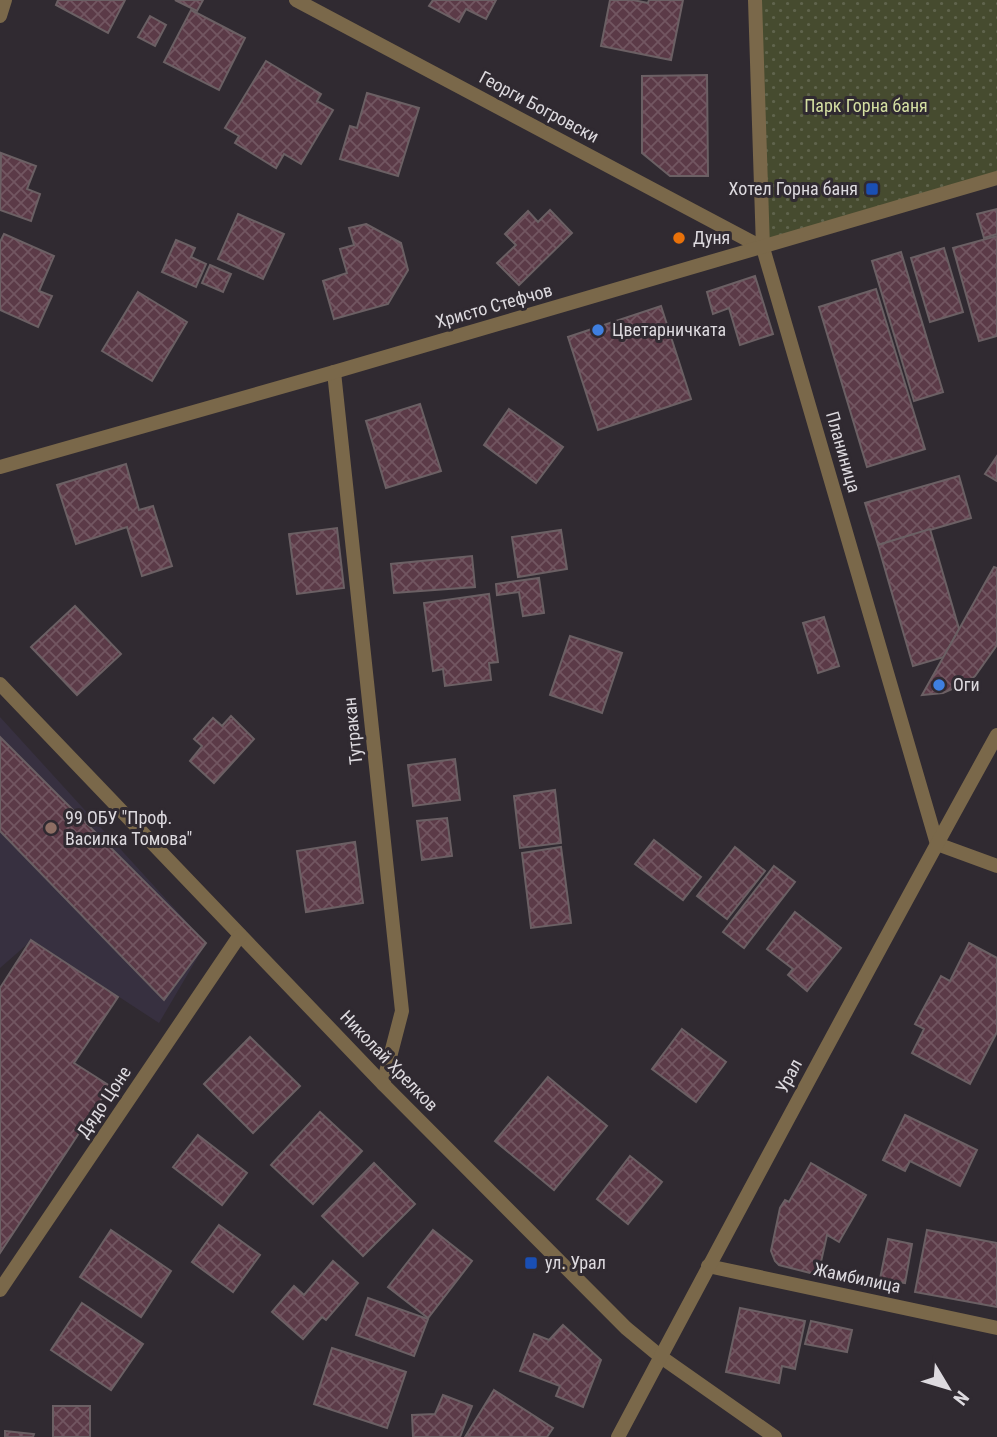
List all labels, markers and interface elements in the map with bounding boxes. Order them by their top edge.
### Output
street label: Георги Богровски [476,66,603,147]
park label: Парк Горна баня [804,95,928,116]
place label: Хотел Горна баня [729,178,858,199]
marker: Хотел Горна баня [864,181,880,197]
place label: Дуня [693,227,730,248]
marker: Дуня [671,230,687,246]
street label: Христо Стефчов [433,279,555,332]
place label: Цветарничката [612,319,726,340]
marker: Цветарничката [590,322,606,338]
street label: Планиница [822,409,865,495]
place label: Оги [953,674,980,695]
marker: Оги [931,677,947,693]
street label: Тутракан [339,696,366,766]
place label: 99 ОБУ "Проф. Василка Томова" [65,807,192,849]
marker: 99 ОБУ "Проф. Василка Томова" [43,820,59,836]
street label: Николай Хрелков [336,1006,443,1115]
street label: Урал [771,1055,806,1096]
street label: Дядо Цоне [72,1062,135,1141]
place label: ул. Урал [545,1252,606,1273]
marker: ул. Урал [523,1255,539,1271]
street label: Жамбилица [812,1258,903,1297]
north arrow [913,1353,983,1423]
text: N [948,1386,974,1410]

